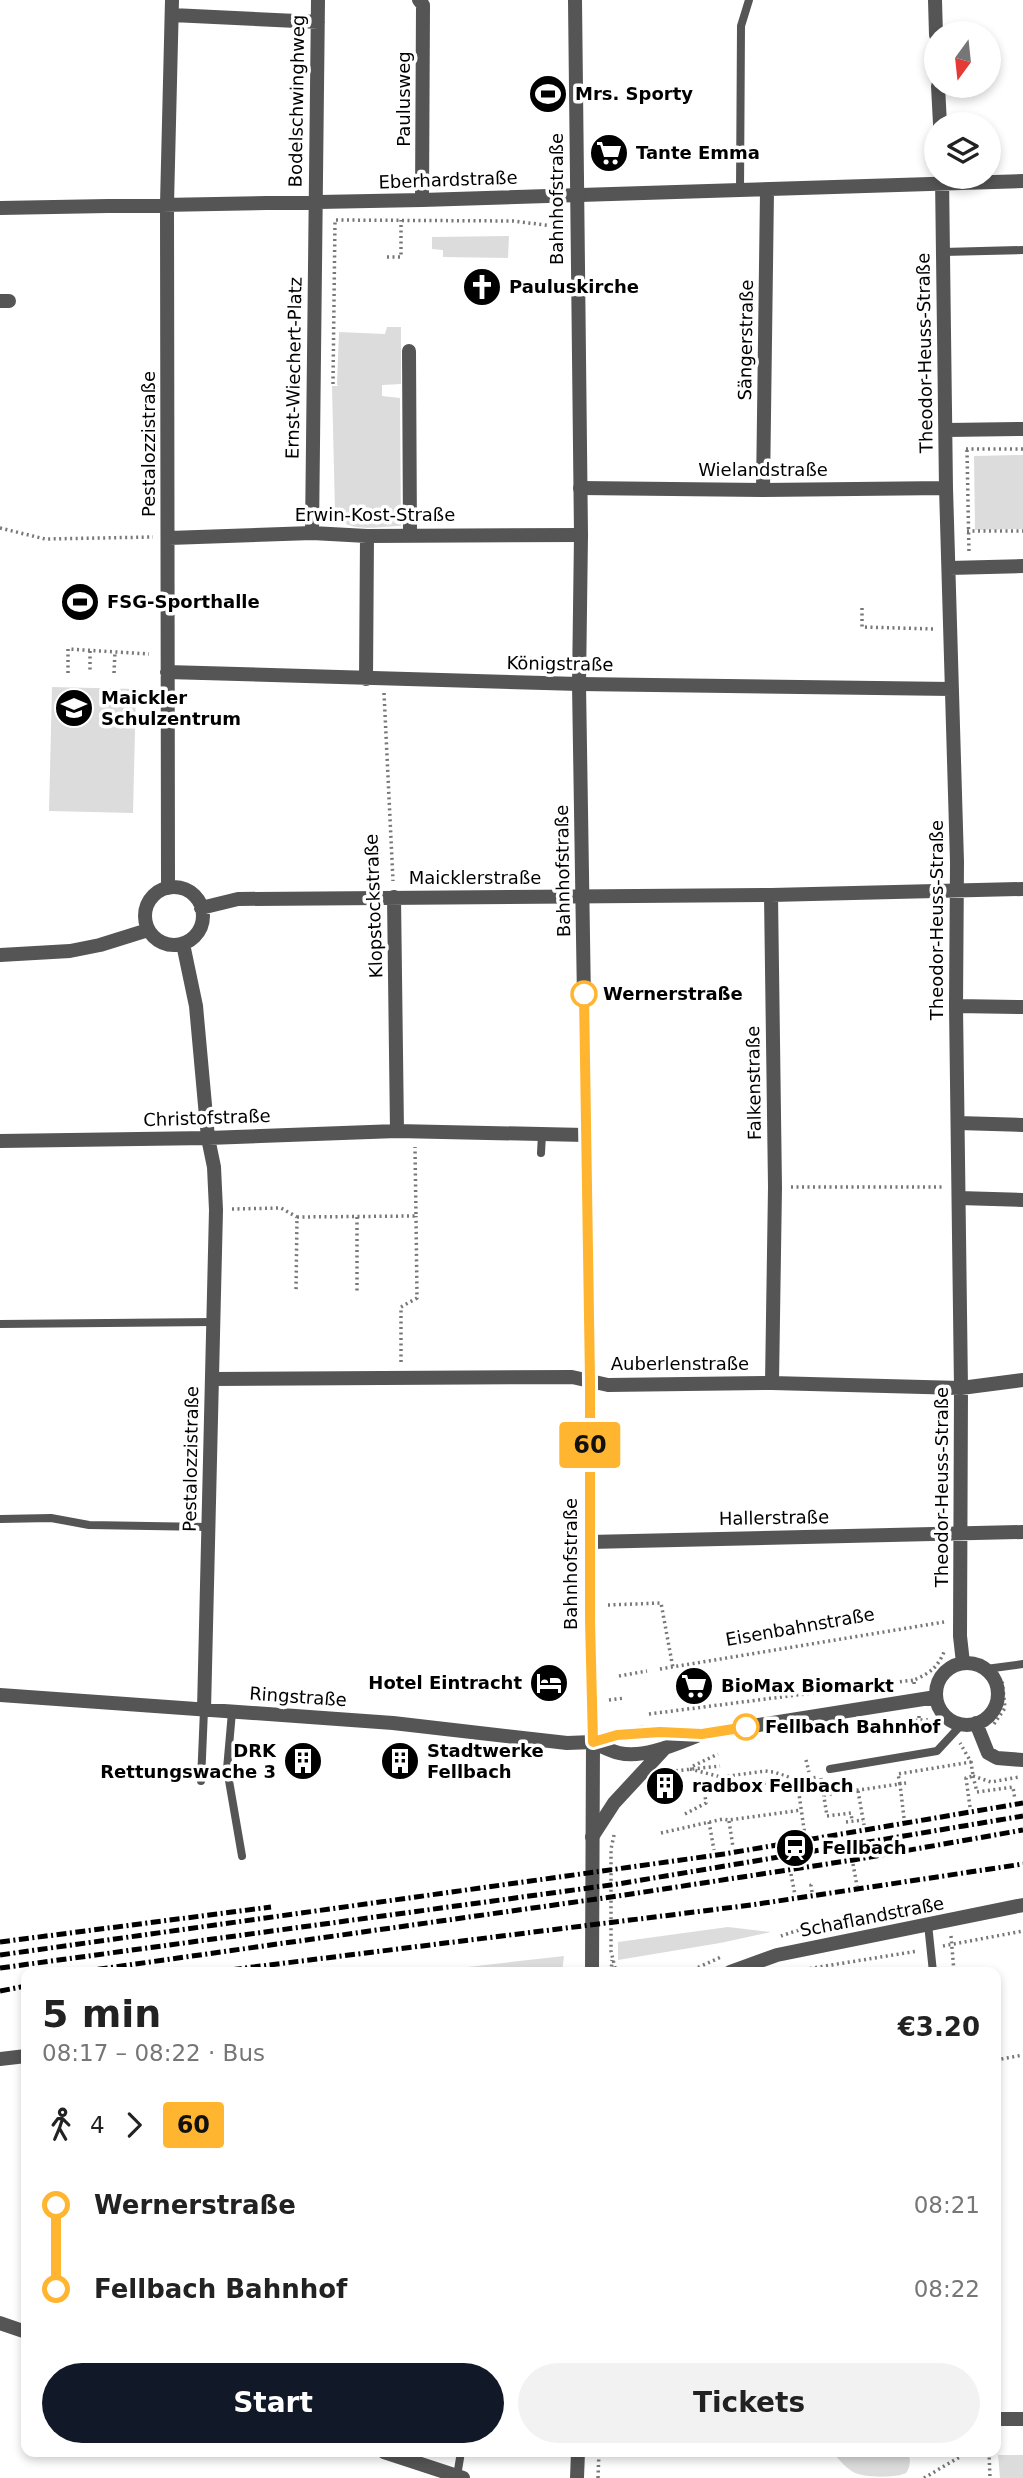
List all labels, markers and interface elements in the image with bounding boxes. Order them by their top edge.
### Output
street label: Bodelschwinghweg [284,14,309,188]
north arrow [924,21,1001,98]
map controls [924,21,1001,189]
street label: Paulusweg [393,51,414,147]
sports icon: Mrs. Sporty [527,73,569,115]
place label: Mrs. Sporty [575,83,693,104]
button: layers [924,112,1001,189]
supermarket icon: Tante Emma [588,132,630,174]
street label: Bahnhofstraße [546,133,567,265]
place label: Tante Emma [636,142,760,163]
street label: Eberhardstraße [378,167,518,192]
street label: Theodor-Heuss-Straße [912,253,937,454]
church icon: Pauluskirche [461,266,503,308]
place label: Pauluskirche [509,276,639,297]
street label: Ernst-Wiechert-Platz [281,277,306,459]
street label: Sängerstraße [734,279,757,401]
street label: Pestalozzistraße [138,371,159,517]
street label: Wielandstraße [698,459,828,480]
street label: Erwin-Kost-Straße [295,504,455,525]
sports icon: FSG-Sporthalle [59,581,101,623]
place label: FSG-Sporthalle [107,591,260,612]
street label: Königstraße [506,652,614,675]
school or university icon: Maickler Schulzentrum [53,687,95,729]
place label: Maickler Schulzentrum [101,687,241,729]
street label: Bahnhofstraße [551,805,574,937]
street label: Theodor-Heuss-Straße [926,820,947,1021]
street label: Klopstockstraße [360,834,387,978]
street label: Maicklerstraße [409,867,541,888]
marker: Wernerstraße [571,981,597,1007]
place label: Wernerstraße [603,983,743,1004]
street label: Falkenstraße [742,1026,765,1140]
street label: Christofstraße [143,1105,271,1130]
street label: Auberlenstraße [611,1353,749,1374]
street label: Pestalozzistraße [179,1386,202,1532]
street label: Theodor-Heuss-Straße [931,1387,952,1588]
line badge: 60 [558,1422,622,1468]
text: 60 [573,1431,607,1459]
street label: Bahnhofstraße [560,1498,581,1630]
street label: Hallerstraße [719,1506,829,1529]
street label: Eisenbahnstraße [724,1603,876,1650]
hotel icon: Hotel Eintracht [528,1662,570,1704]
supermarket icon: BioMax Biomarkt [673,1665,715,1707]
place label: Hotel Eintracht [368,1672,522,1693]
place label: BioMax Biomarkt [721,1675,894,1696]
street label: Ringstraße [249,1683,347,1710]
marker: Fellbach Bahnhof [733,1714,759,1740]
place label: Fellbach Bahnhof [765,1716,941,1737]
place label: DRK Rettungswache 3 [100,1740,277,1782]
building icon: DRK Rettungswache 3 [282,1740,324,1782]
building icon: Stadtwerke Fellbach [379,1740,421,1782]
place label: Stadtwerke Fellbach [427,1740,544,1782]
building icon: radbox Fellbach [644,1765,686,1807]
place label: radbox Fellbach [692,1775,854,1796]
station icon: Fellbach [774,1827,816,1869]
place label: Fellbach [822,1837,907,1858]
street label: Schaflandstraße [798,1892,946,1941]
text: 5 min [42,1992,161,2036]
text: €3.20 [898,2012,980,2042]
text: 08:17 – 08:22 · Bus [42,2040,265,2066]
icon: walk [42,2106,80,2144]
icon: forward [115,2106,153,2144]
text: 60 [177,2111,210,2139]
text: 4 [90,2112,105,2138]
text: Wernerstraße [94,2190,296,2220]
text: 08:21 [914,2192,980,2218]
text: Fellbach Bahnhof [94,2274,347,2304]
text: 08:22 [914,2276,980,2302]
button: Start [42,2363,504,2443]
button: Tickets [518,2363,980,2443]

